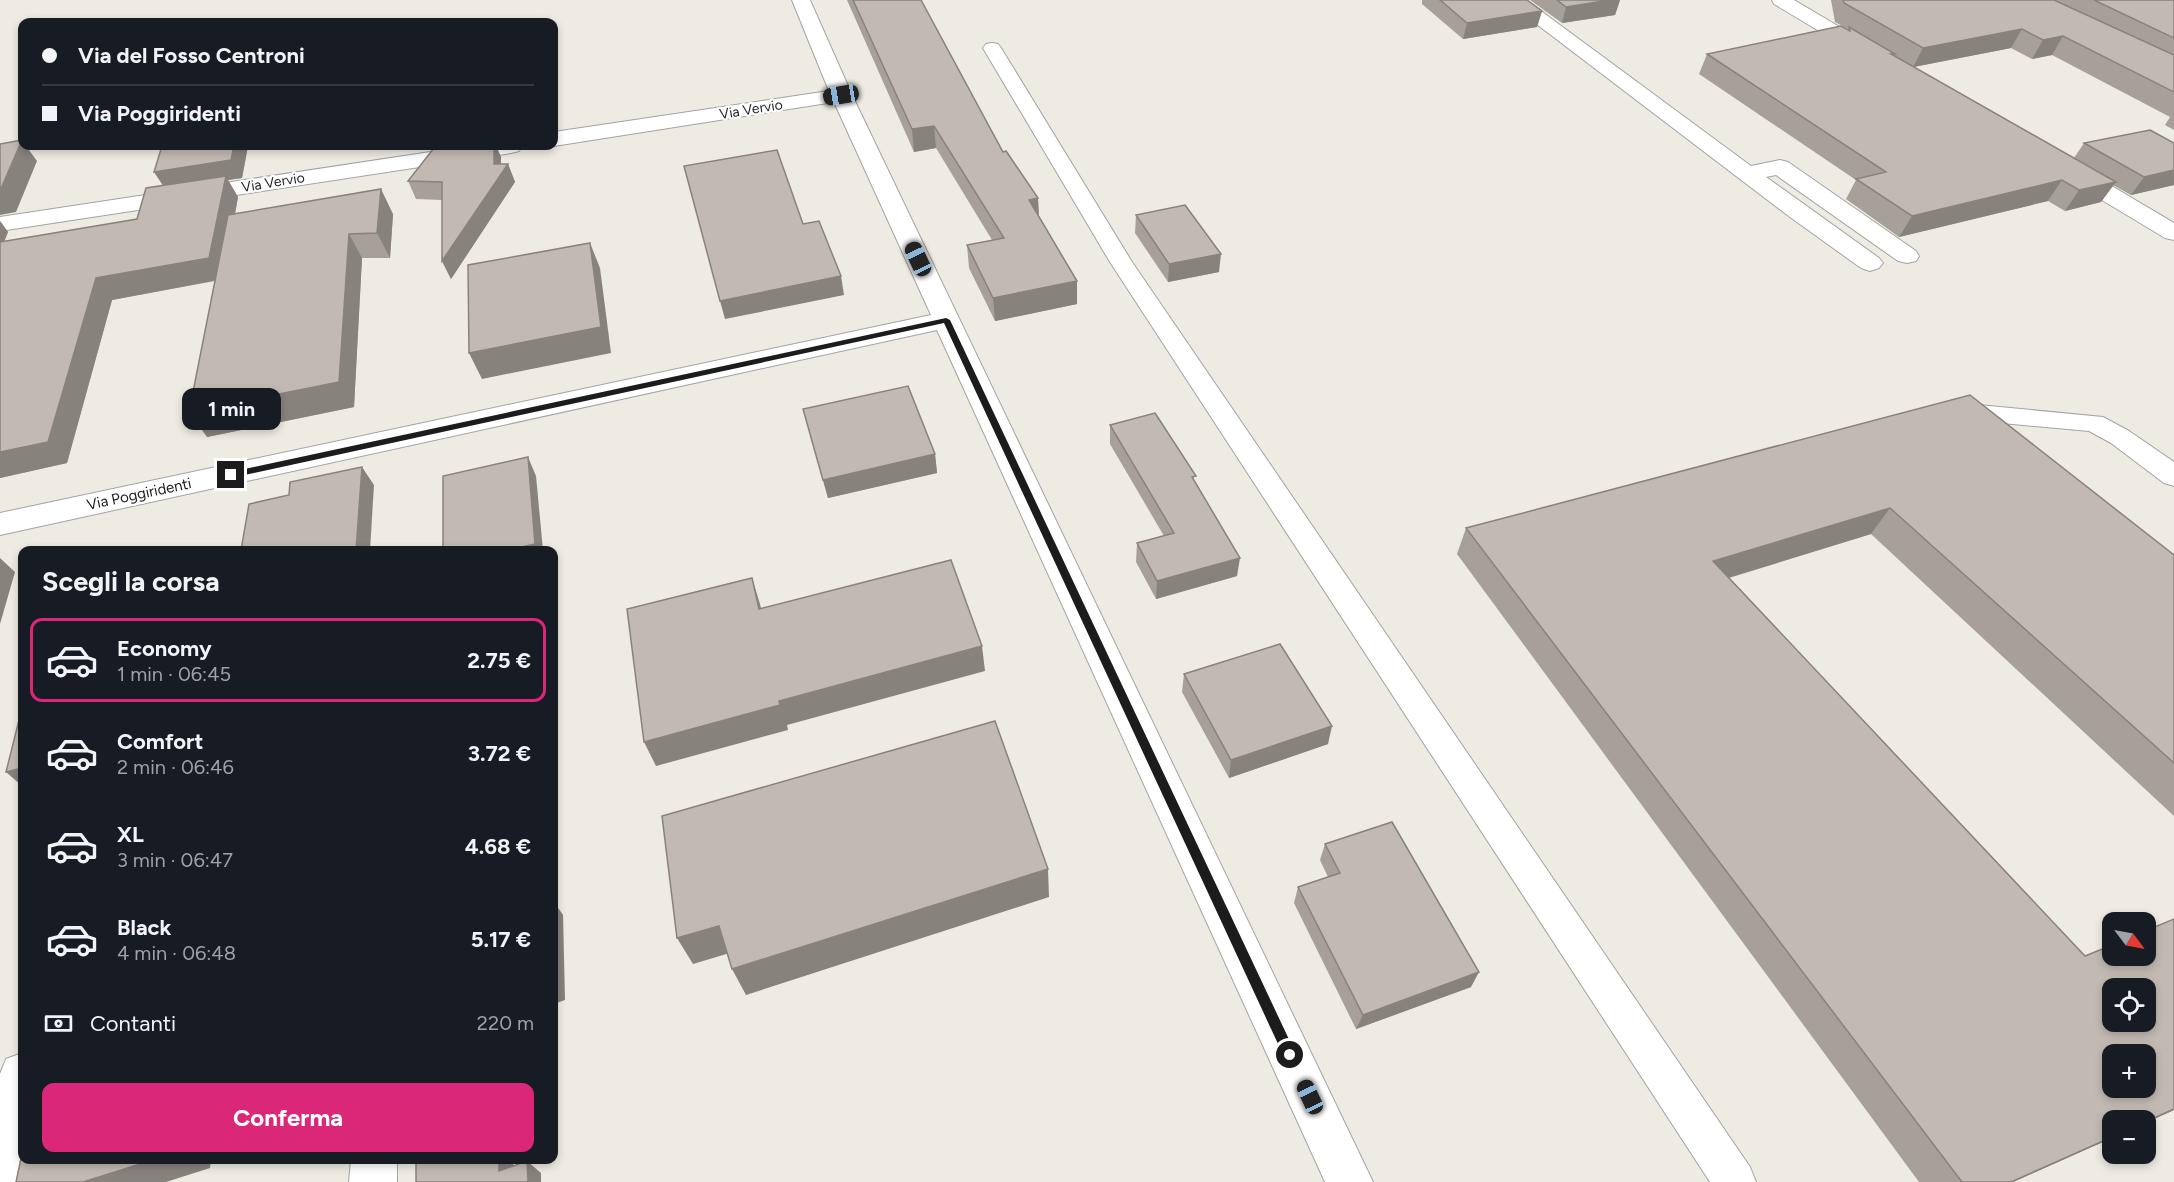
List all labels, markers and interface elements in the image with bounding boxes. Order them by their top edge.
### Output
text: Via del Fosso Centroni [78,42,305,69]
car [822,83,860,107]
street label: Via Vervio [718,96,784,123]
text: Via Poggiridenti [78,100,241,127]
street label: Via Vervio [240,169,306,196]
car [902,239,934,279]
callout: 1 min [182,388,280,430]
text: 1 min [208,397,255,421]
route end [217,461,244,488]
street label: Via Poggiridenti [85,474,193,514]
text: Scegli la corsa [42,565,220,598]
icon: car [45,633,99,687]
text: Economy [117,635,212,662]
text: 2.75 € [467,647,531,674]
text: 1 min · 06:45 [117,662,231,686]
icon: car [45,726,99,780]
text: Comfort [117,728,203,755]
text: 3.72 € [468,740,531,767]
text: 2 min · 06:46 [117,755,234,779]
icon: car [45,819,99,873]
text: XL [117,821,144,848]
text: 4.68 € [465,833,531,860]
text: 3 min · 06:47 [117,848,233,872]
icon: car [45,912,99,966]
north arrow [2102,912,2156,966]
map controls [2102,912,2156,1164]
text: Black [117,914,171,941]
text: 5.17 € [471,926,531,953]
text: 4 min · 06:48 [117,941,236,965]
button: locate [2102,978,2156,1032]
icon: cash [42,1007,75,1040]
text: Contanti [90,1010,176,1037]
text: 220 m [477,1011,534,1035]
route start [1276,1041,1303,1068]
button: + [2102,1044,2156,1098]
car [1294,1077,1326,1117]
button: Conferma [42,1083,534,1152]
button: − [2102,1110,2156,1164]

